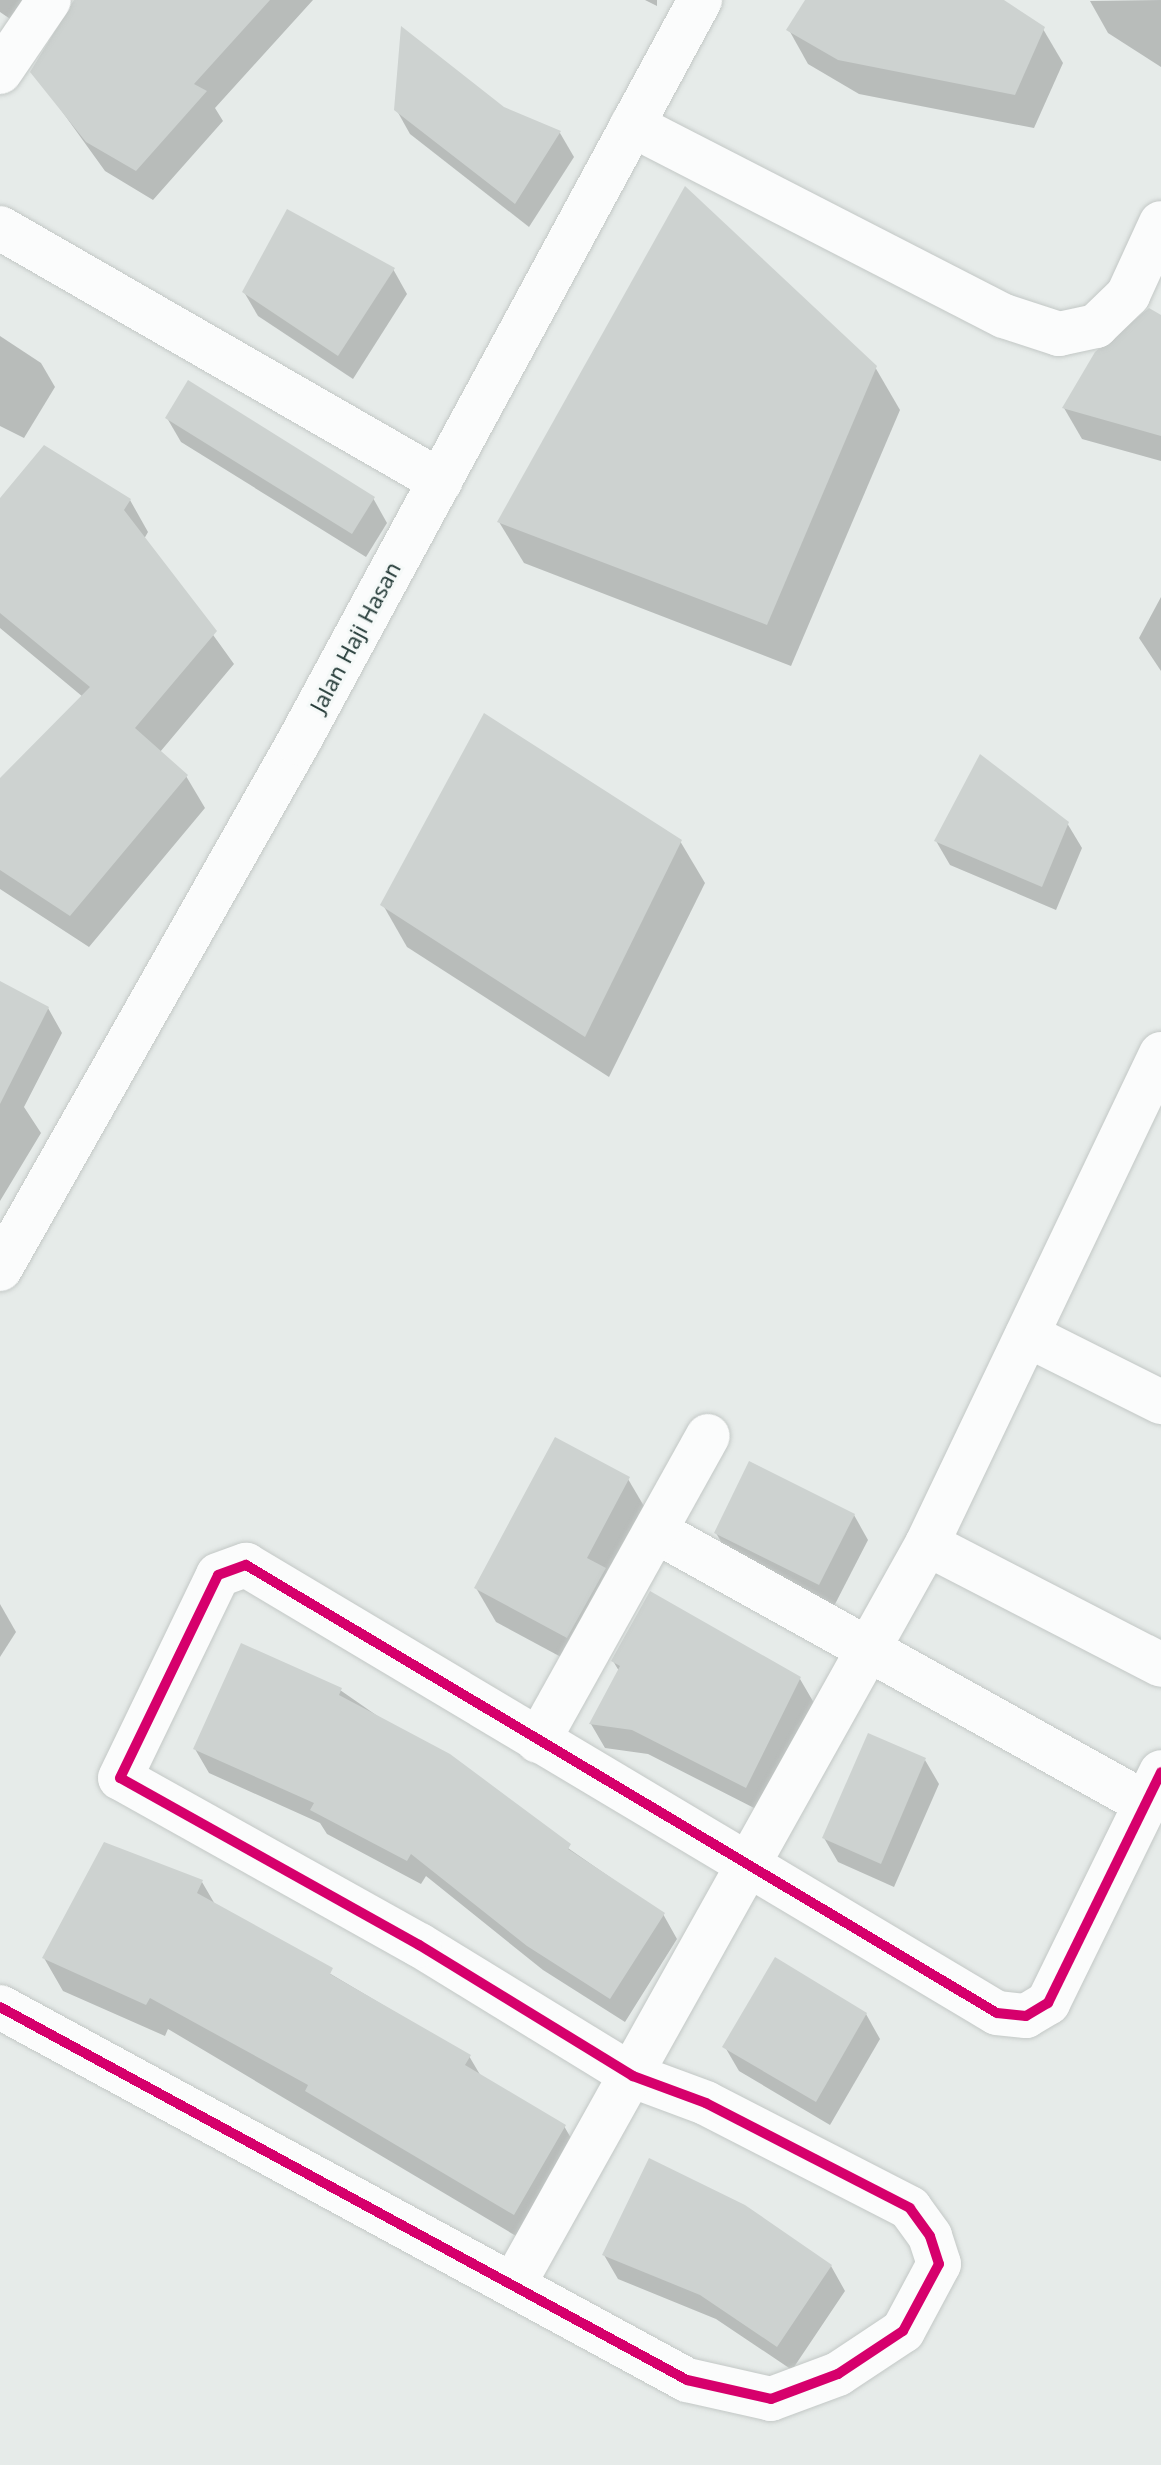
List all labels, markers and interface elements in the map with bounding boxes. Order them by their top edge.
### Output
street label: Jalan Haji Hasan [304,557,406,717]

